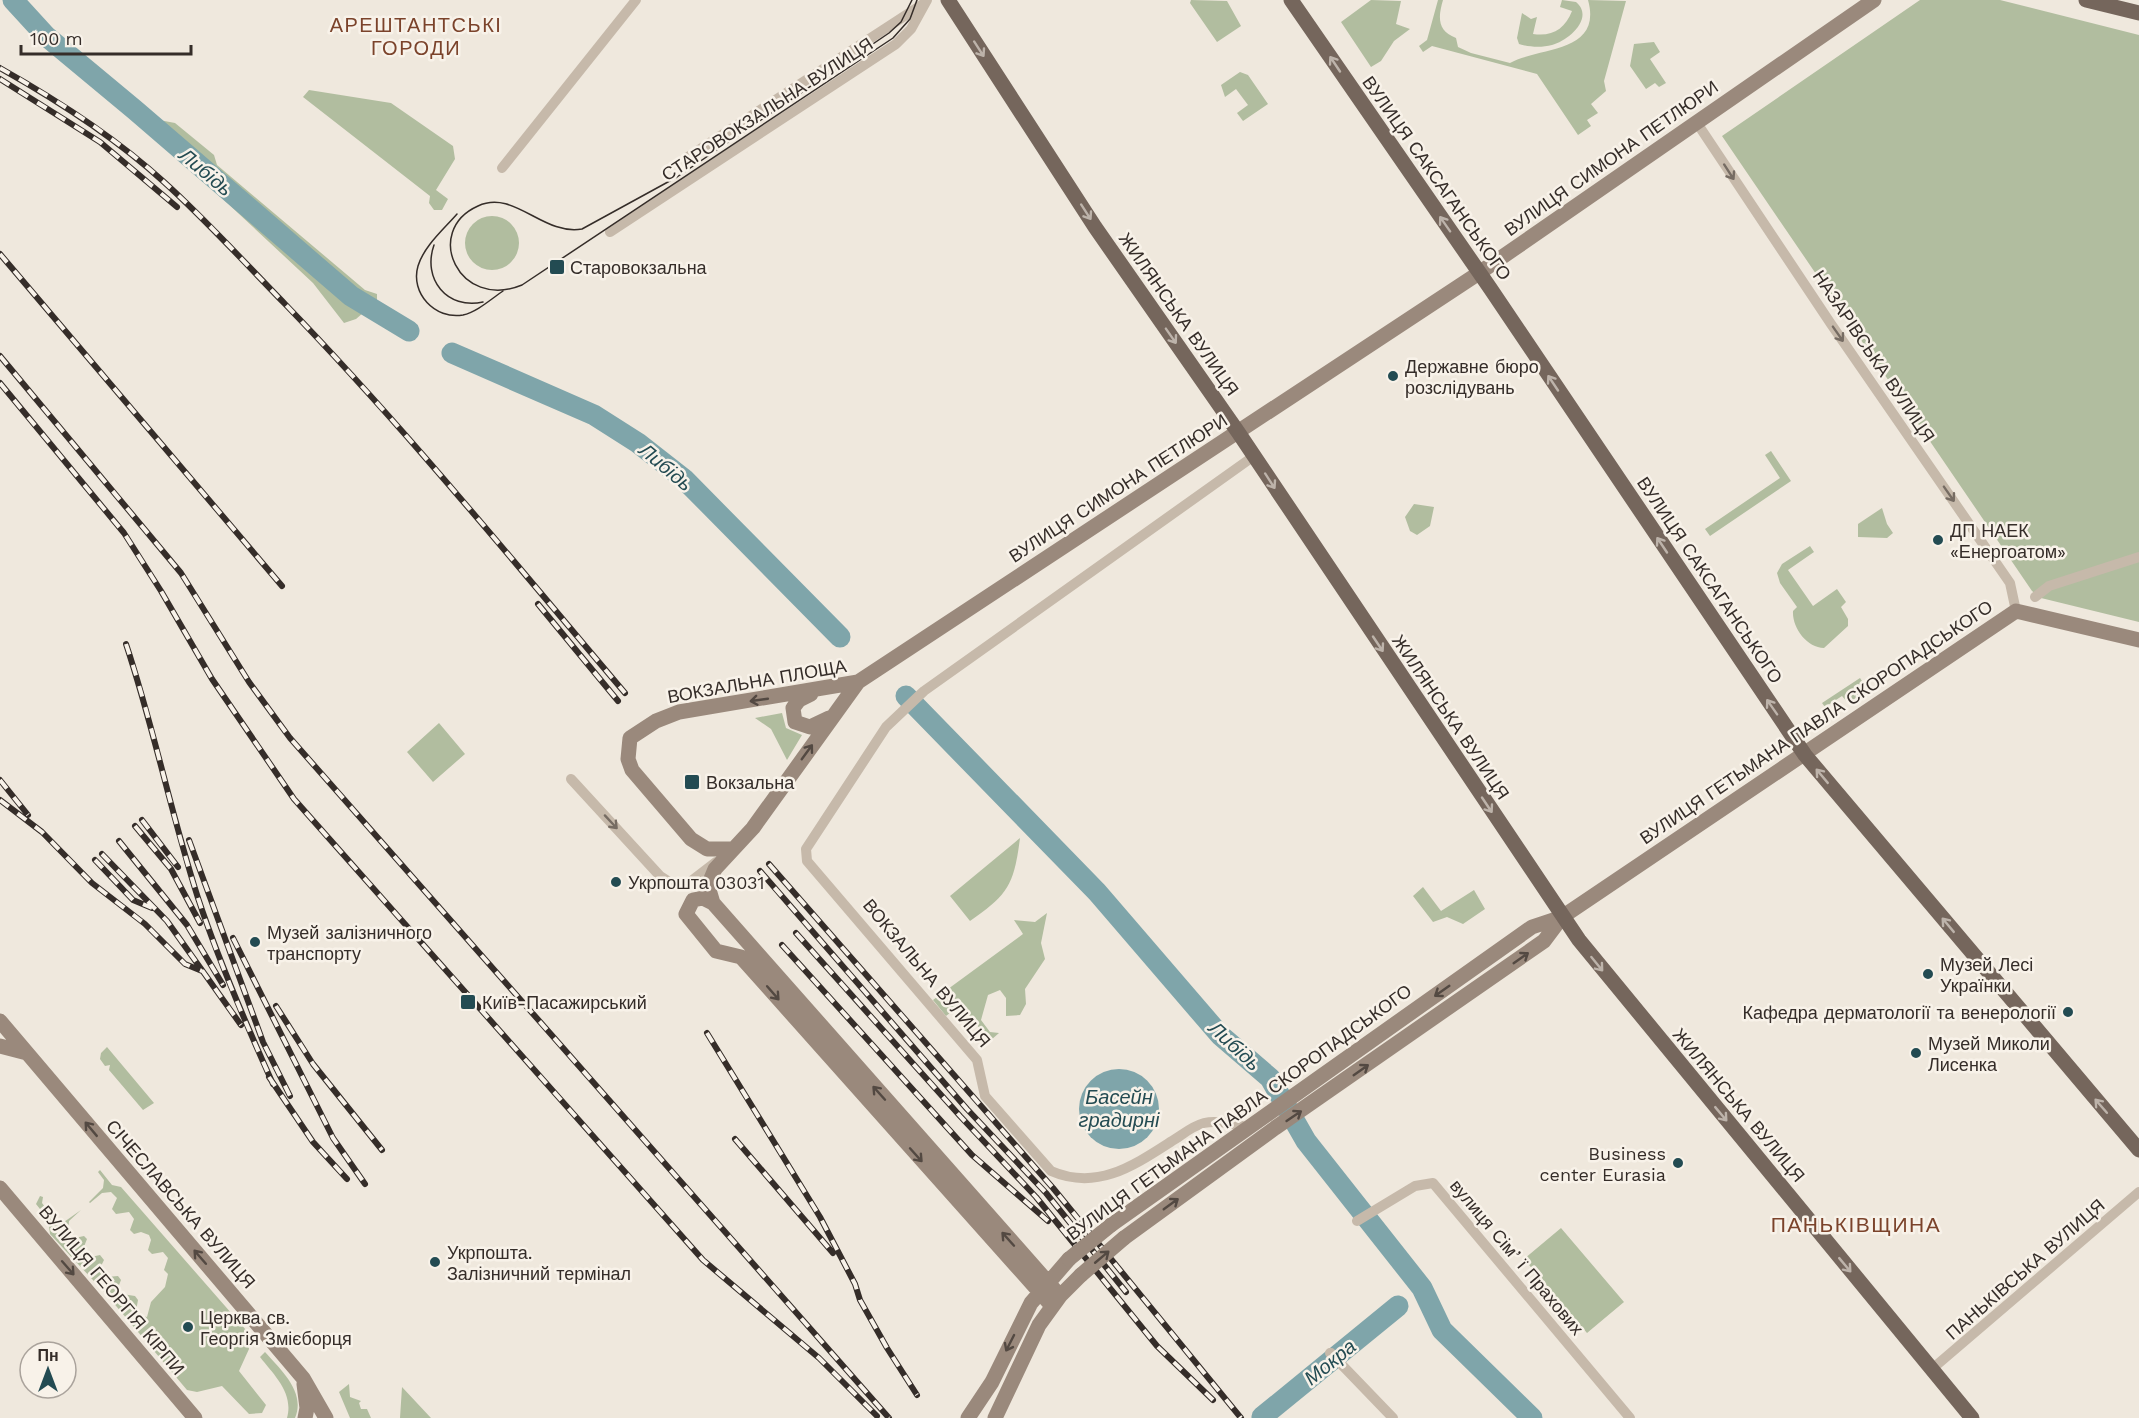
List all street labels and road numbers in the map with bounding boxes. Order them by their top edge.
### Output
street label: СТАРОВОКЗАЛЬНА ВУЛИЦЯ [658,33,876,185]
street label: ВУЛИЦЯ САКСАГАНСЬКОГО [1358,72,1516,284]
street label: ВУЛИЦЯ СИМОНА ПЕТЛЮРИ [1500,76,1722,240]
street label: ЖИЛЯНСЬКА ВУЛИЦЯ [1115,228,1243,400]
street label: НАЗАРІВСЬКА ВУЛИЦЯ [1809,266,1939,446]
street label: ВУЛИЦЯ СИМОНА ПЕТЛЮРИ [1005,409,1231,567]
street label: ВУЛИЦЯ САКСАГАНСЬКОГО [1633,473,1787,687]
street label: ВУЛИЦЯ ГЕТЬМАНА ПАВЛА СКОРОПАДСЬКОГО [1636,596,1996,848]
street label: ЖИЛЯНСЬКА ВУЛИЦЯ [1388,631,1514,803]
street label: ВОКЗАЛЬНА ПЛОЩА [666,655,848,707]
street label: ВОКЗАЛЬНА ВУЛИЦЯ [859,895,995,1051]
street label: ВУЛИЦЯ ГЕТЬМАНА ПАВЛА СКОРОПАДСЬКОГО [1063,980,1415,1244]
street label: ЖИЛЯНСЬКА ВУЛИЦЯ [1669,1024,1809,1186]
street label: СІЧЕСЛАВСЬКА ВУЛИЦЯ [102,1115,260,1293]
street label: вулиця Сімʼї Прахових [1446,1175,1588,1339]
street label: ПАНЬКІВСЬКА ВУЛИЦЯ [1941,1194,2109,1344]
street label: ВУЛИЦЯ ГЕОРГІЯ КІРПИ [35,1201,189,1379]

